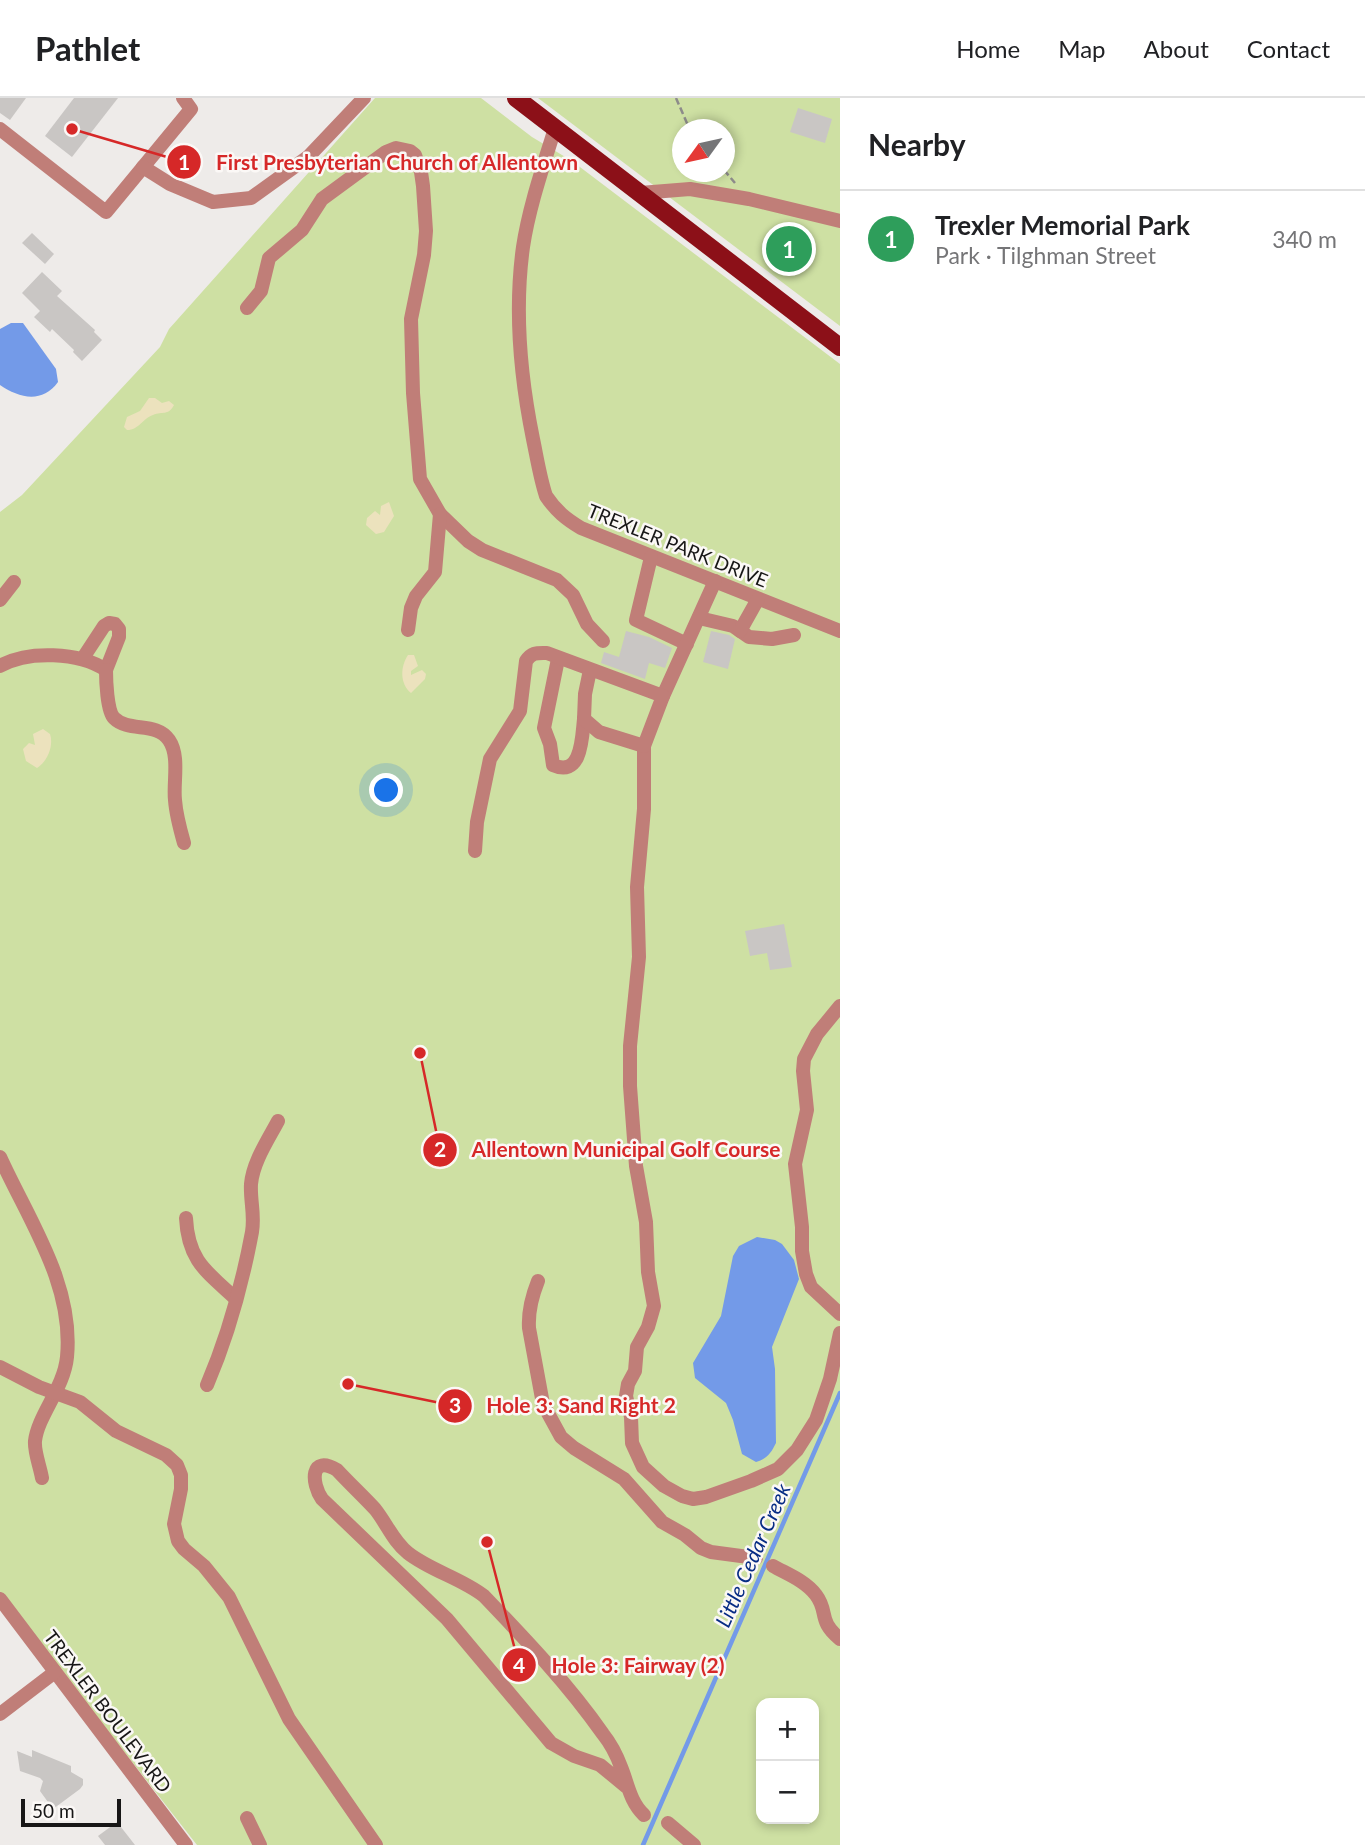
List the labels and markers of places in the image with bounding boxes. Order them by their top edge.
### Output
callout: First Presbyterian Church of Allentown [167,141,593,183]
pin: 1 [766,223,812,275]
callout: Allentown Municipal Golf Course [422,1129,794,1171]
callout: Hole 3: Sand Right 2 [438,1385,690,1427]
callout: Hole 3: Fairway (2) [502,1644,738,1686]

